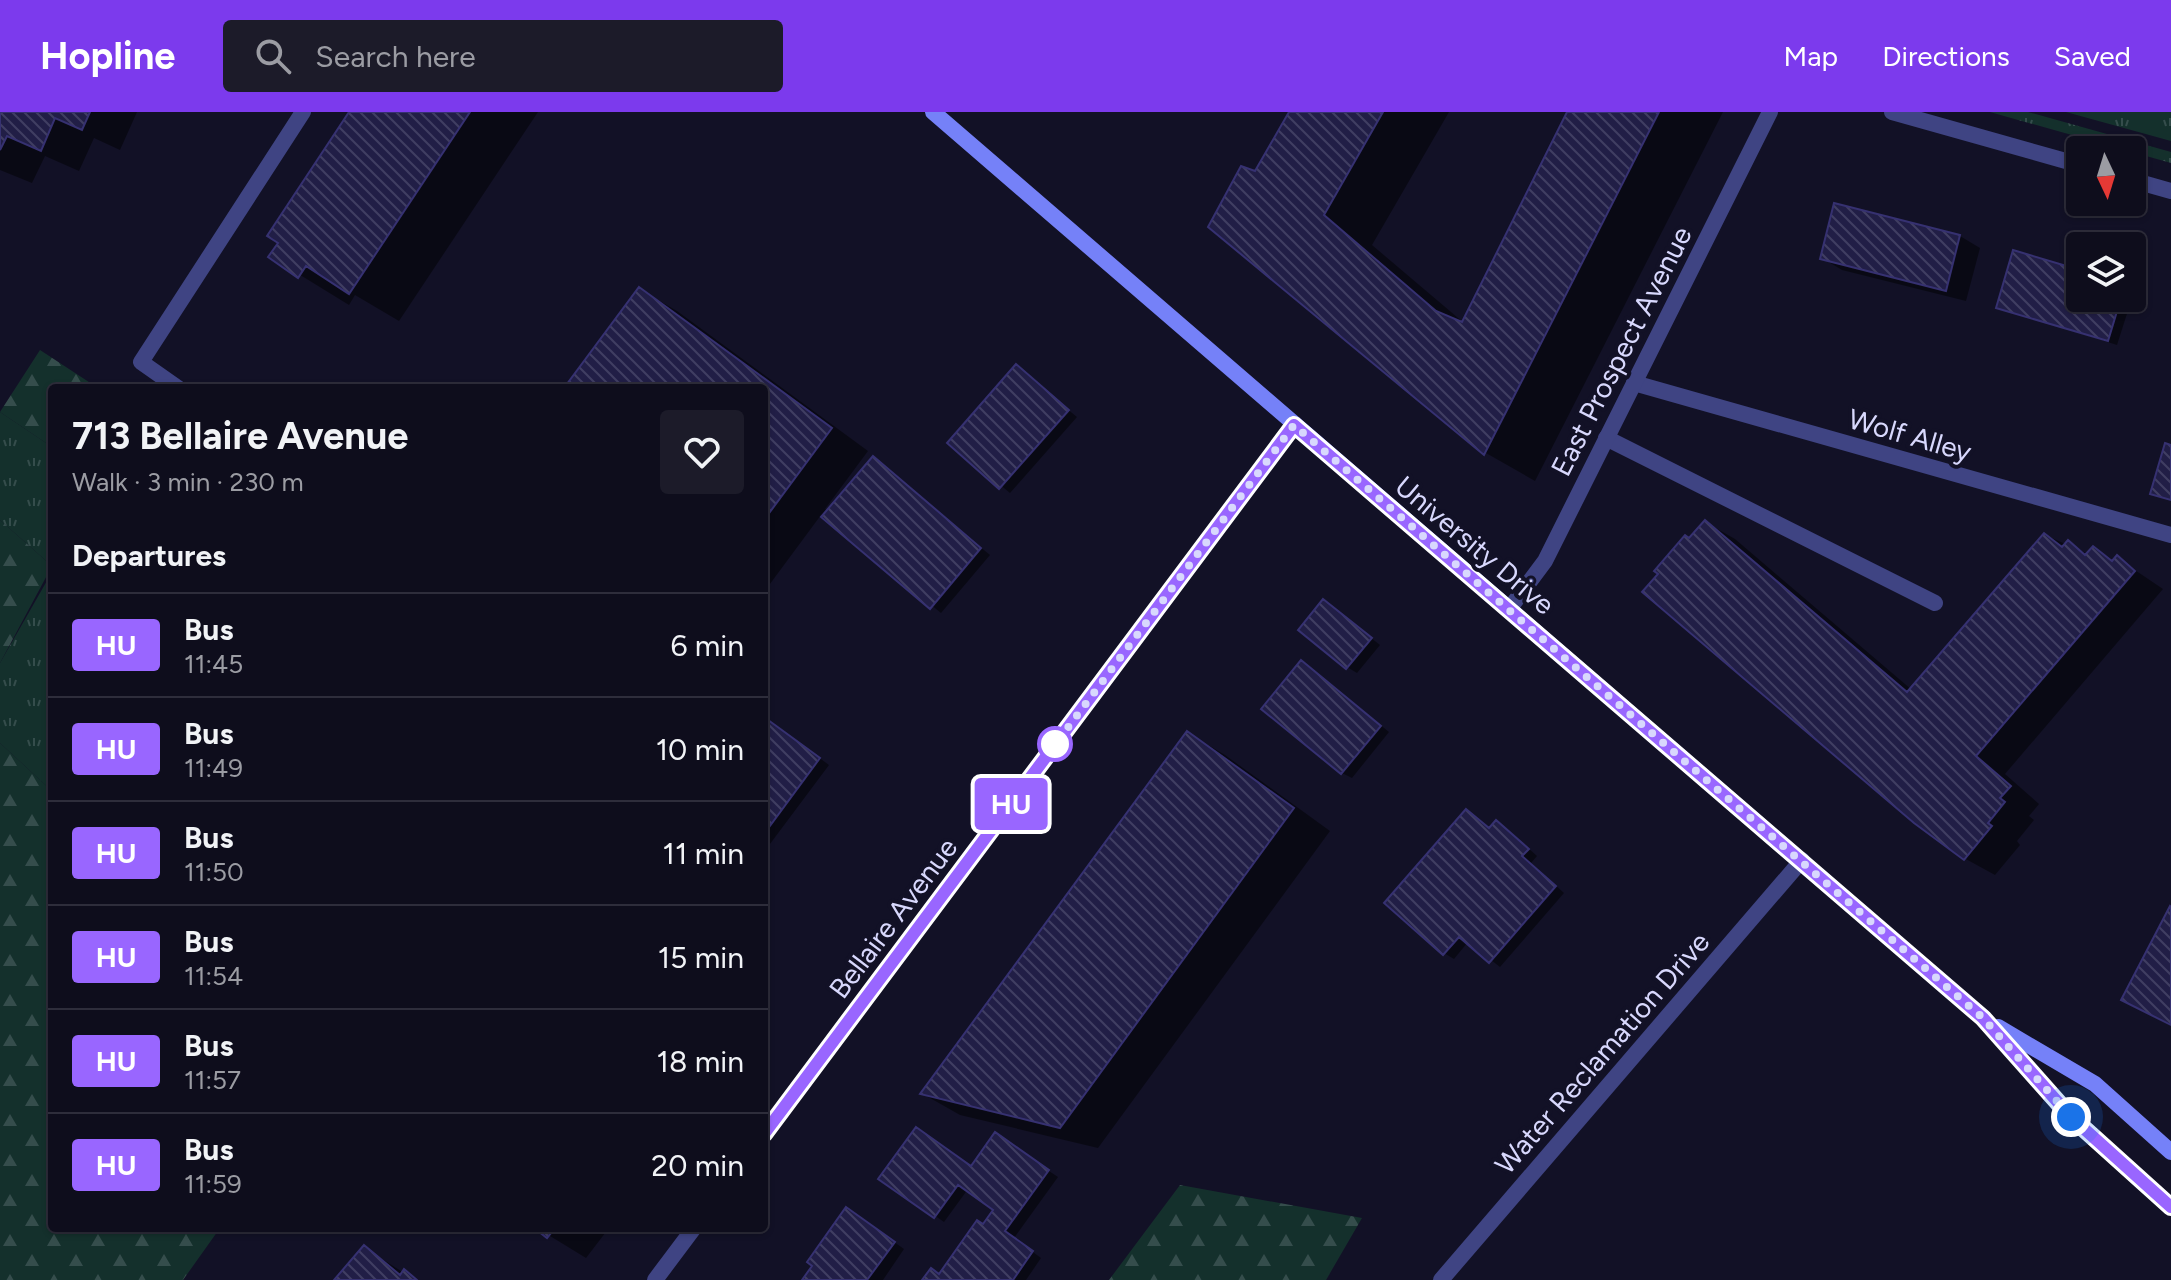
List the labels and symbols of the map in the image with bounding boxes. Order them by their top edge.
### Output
north arrow [2066,136,2146,216]
street label: East Prospect Avenue [1543,221,1699,481]
street label: Wolf Alley [1845,401,1976,469]
street label: University Drive [1388,469,1562,621]
unlabelled marker [1038,727,1072,761]
line badge: HU [975,778,1047,830]
street label: Bellaire Avenue [822,831,964,1005]
street label: Water Reclamation Drive [1488,925,1716,1181]
your location [2051,1097,2091,1137]

